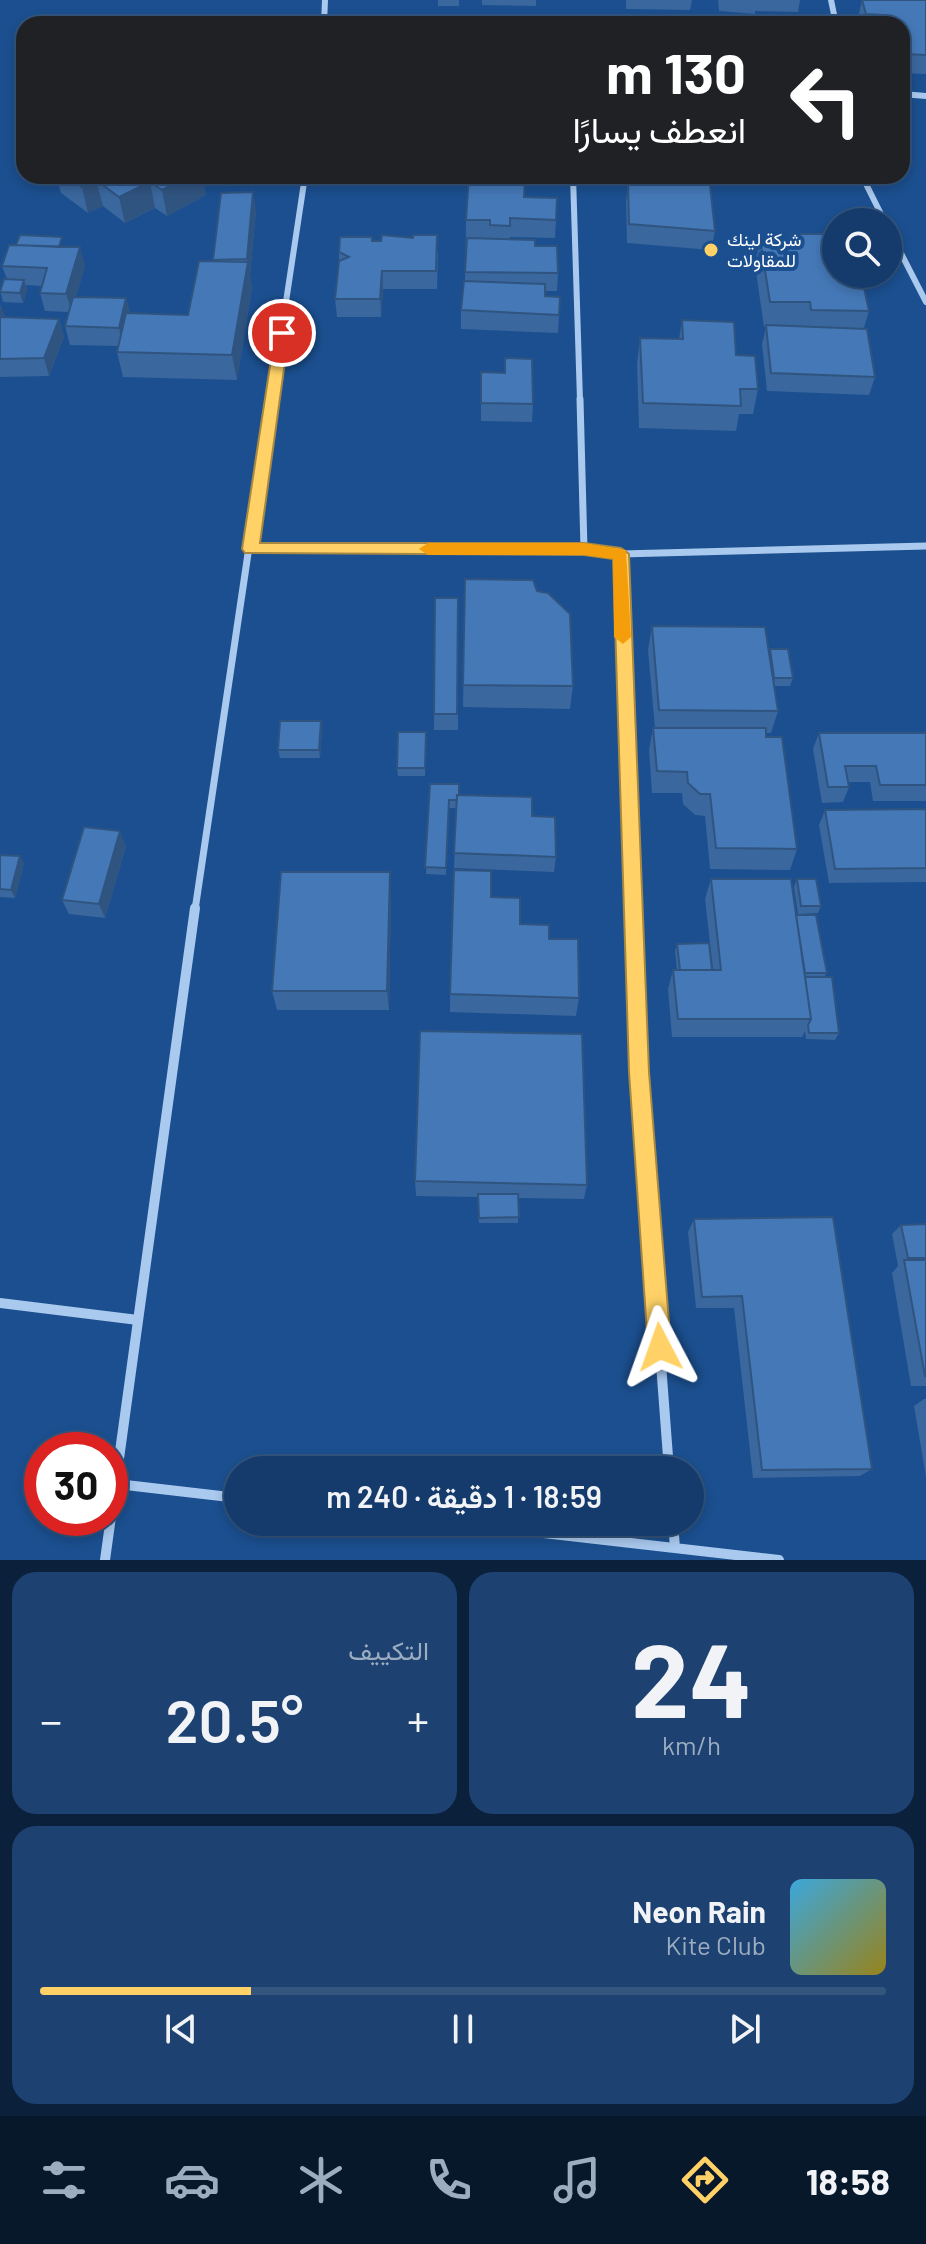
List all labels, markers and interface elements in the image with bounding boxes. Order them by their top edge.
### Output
text: 130 m [606,38,746,105]
icon: left [774,48,878,152]
text: انعطف يسارًا [573,107,746,150]
map controls [822,208,902,288]
button: search [822,208,902,288]
place label: شركة لينك للمقاولات [727,228,802,272]
marker: شركة لينك للمقاولات [702,241,720,259]
pin [248,299,316,367]
icon: arrive [260,311,304,355]
position arrow [618,1305,702,1389]
speed limit sign: 30 [24,1432,128,1536]
text: 18:59 · 1 دقيقة · 240 m [326,1478,602,1514]
text: 24 [631,1614,752,1739]
text: التكييف [348,1634,429,1665]
text: 20.5° [166,1683,304,1755]
text: − [40,1693,62,1746]
text: + [407,1693,429,1746]
text: km/h [662,1729,721,1760]
text: Neon Rain [632,1893,766,1929]
text: Kite Club [665,1929,766,1960]
icon: previous [159,2007,203,2051]
icon: pause [441,2007,485,2051]
icon: next [723,2007,767,2051]
icon: filters [36,2152,92,2208]
icon: car [164,2152,220,2208]
icon: climate [293,2152,349,2208]
icon: phone [421,2152,477,2208]
icon: music [549,2152,605,2208]
icon: directions [677,2152,733,2208]
text: 18:58 [806,2159,890,2202]

